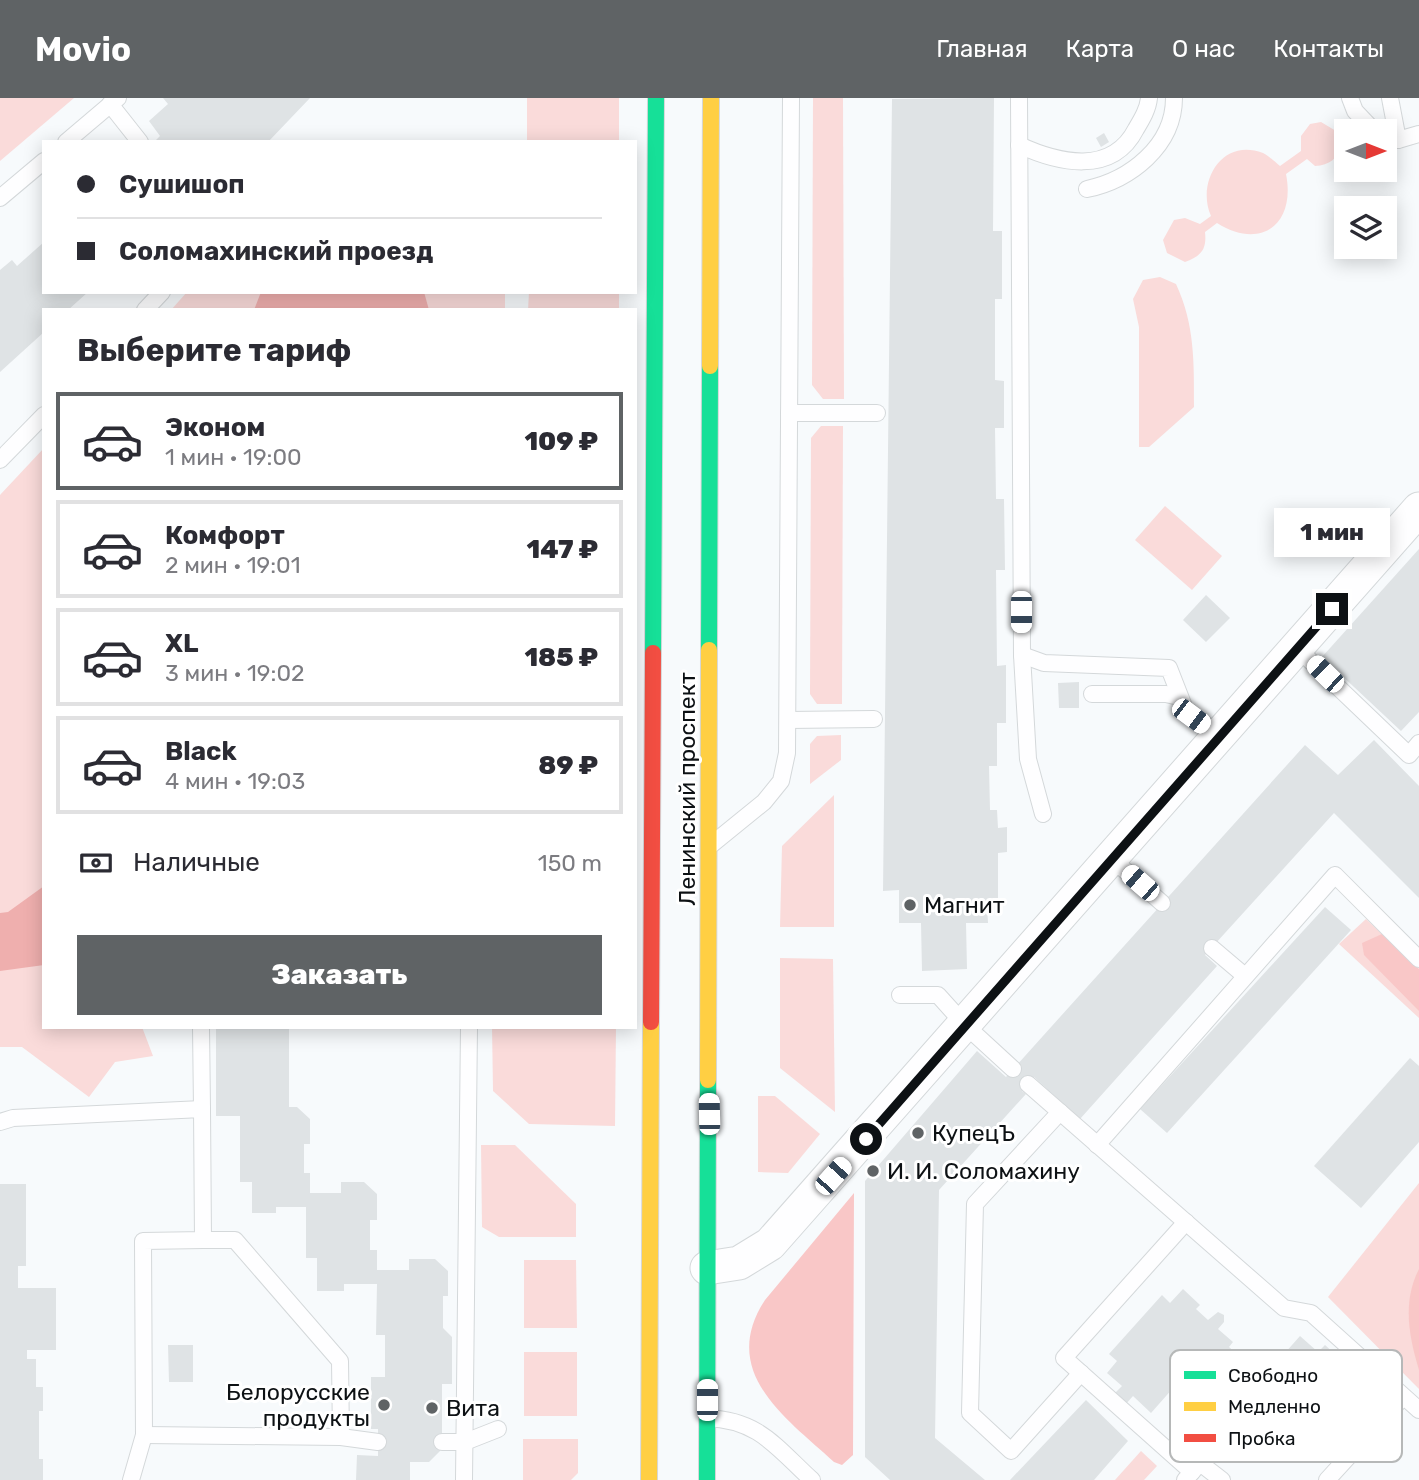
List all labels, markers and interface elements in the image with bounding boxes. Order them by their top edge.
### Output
text: Movio [35,30,131,69]
text: Главная [936,35,1028,63]
text: Карта [1066,35,1134,63]
text: О нас [1172,35,1235,63]
text: Контакты [1273,35,1384,63]
north arrow [1334,119,1396,182]
map controls [1334,119,1397,259]
text: Сушишоп [119,169,245,200]
button: layers [1334,196,1397,259]
text: Соломахинский проезд [119,236,433,267]
text: Выберите тариф [77,331,351,369]
icon: car [81,410,144,473]
text: Эконом [165,412,265,443]
text: 109 ₽ [524,426,598,457]
text: 1 мин · 19:00 [165,443,302,471]
callout: 1 мин [1274,508,1390,556]
icon: car [81,518,144,581]
text: 1 мин [1300,518,1364,546]
text: Комфорт [165,520,285,551]
text: 147 ₽ [527,534,598,565]
text: 2 мин · 19:01 [165,551,301,579]
car [1011,591,1032,633]
route end [1316,593,1348,625]
icon: car [81,626,144,689]
text: XL [165,628,198,659]
text: 185 ₽ [524,642,598,673]
car [1303,652,1348,696]
text: 3 мин · 19:02 [165,659,305,687]
street label: Ленинский проспект [673,672,701,906]
car [1168,695,1215,737]
icon: car [81,734,144,797]
text: Black [165,736,237,767]
text: 89 ₽ [538,750,598,781]
text: 4 мин · 19:03 [165,767,305,795]
icon: cash [77,844,115,882]
text: Наличные [133,847,260,878]
text: 150 m [538,849,602,877]
car [1118,861,1163,905]
place label: Магнит [924,891,1005,919]
marker: Магнит [902,897,918,913]
button: Заказать [77,935,602,1015]
car [699,1093,720,1135]
place label: КупецЪ [932,1119,1015,1147]
route start [850,1123,882,1155]
marker: КупецЪ [910,1125,926,1141]
car [812,1153,855,1199]
place label: И. И. Соломахину [887,1157,1080,1185]
marker: И. И. Соломахину [865,1163,881,1179]
legend [1170,1350,1402,1462]
text: Свободно [1228,1364,1318,1387]
place label: Белорусские продукты [226,1378,370,1432]
car [697,1379,718,1421]
place label: Вита [446,1394,500,1422]
text: Медленно [1228,1395,1321,1418]
marker: Белорусские продукты [376,1397,392,1413]
marker: Вита [424,1400,440,1416]
text: Пробка [1228,1427,1296,1450]

